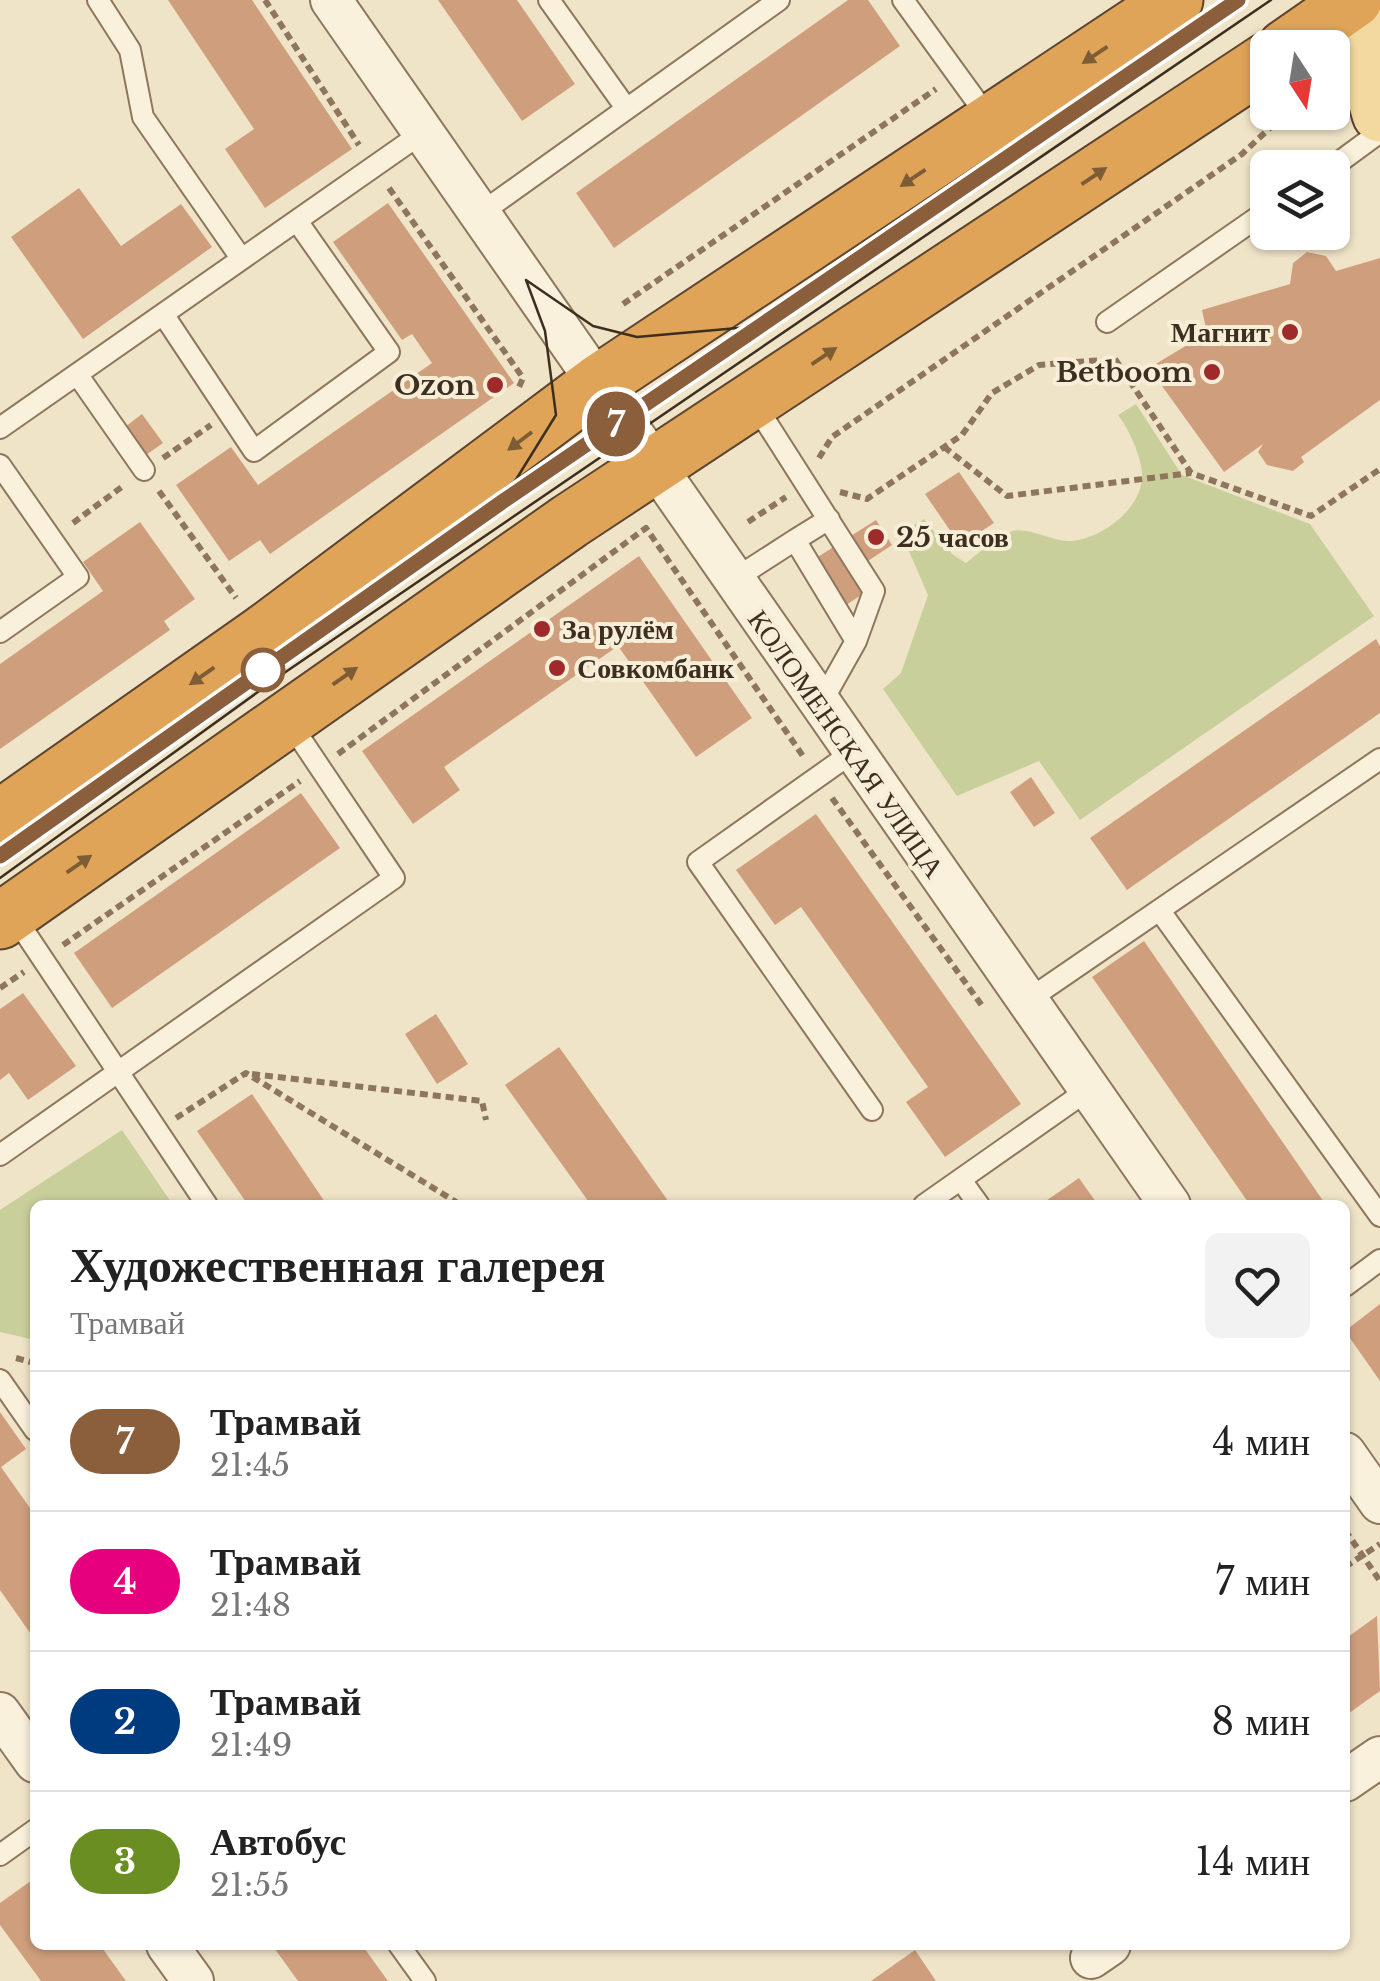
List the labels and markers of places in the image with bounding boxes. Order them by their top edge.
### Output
place label: Магнит [1171,315,1270,350]
marker: Магнит [1279,321,1301,343]
place label: Betboom [1056,355,1192,390]
marker: Betboom [1201,361,1223,383]
place label: Ozon [394,368,475,403]
marker: Ozon [484,374,506,396]
place label: 25 часов [896,520,1009,555]
marker: 25 часов [865,526,887,548]
place label: За рулём [562,612,674,647]
marker: За рулём [531,618,553,640]
unlabelled marker [242,649,284,691]
place label: Совкомбанк [577,651,735,686]
marker: Совкомбанк [546,657,568,679]

